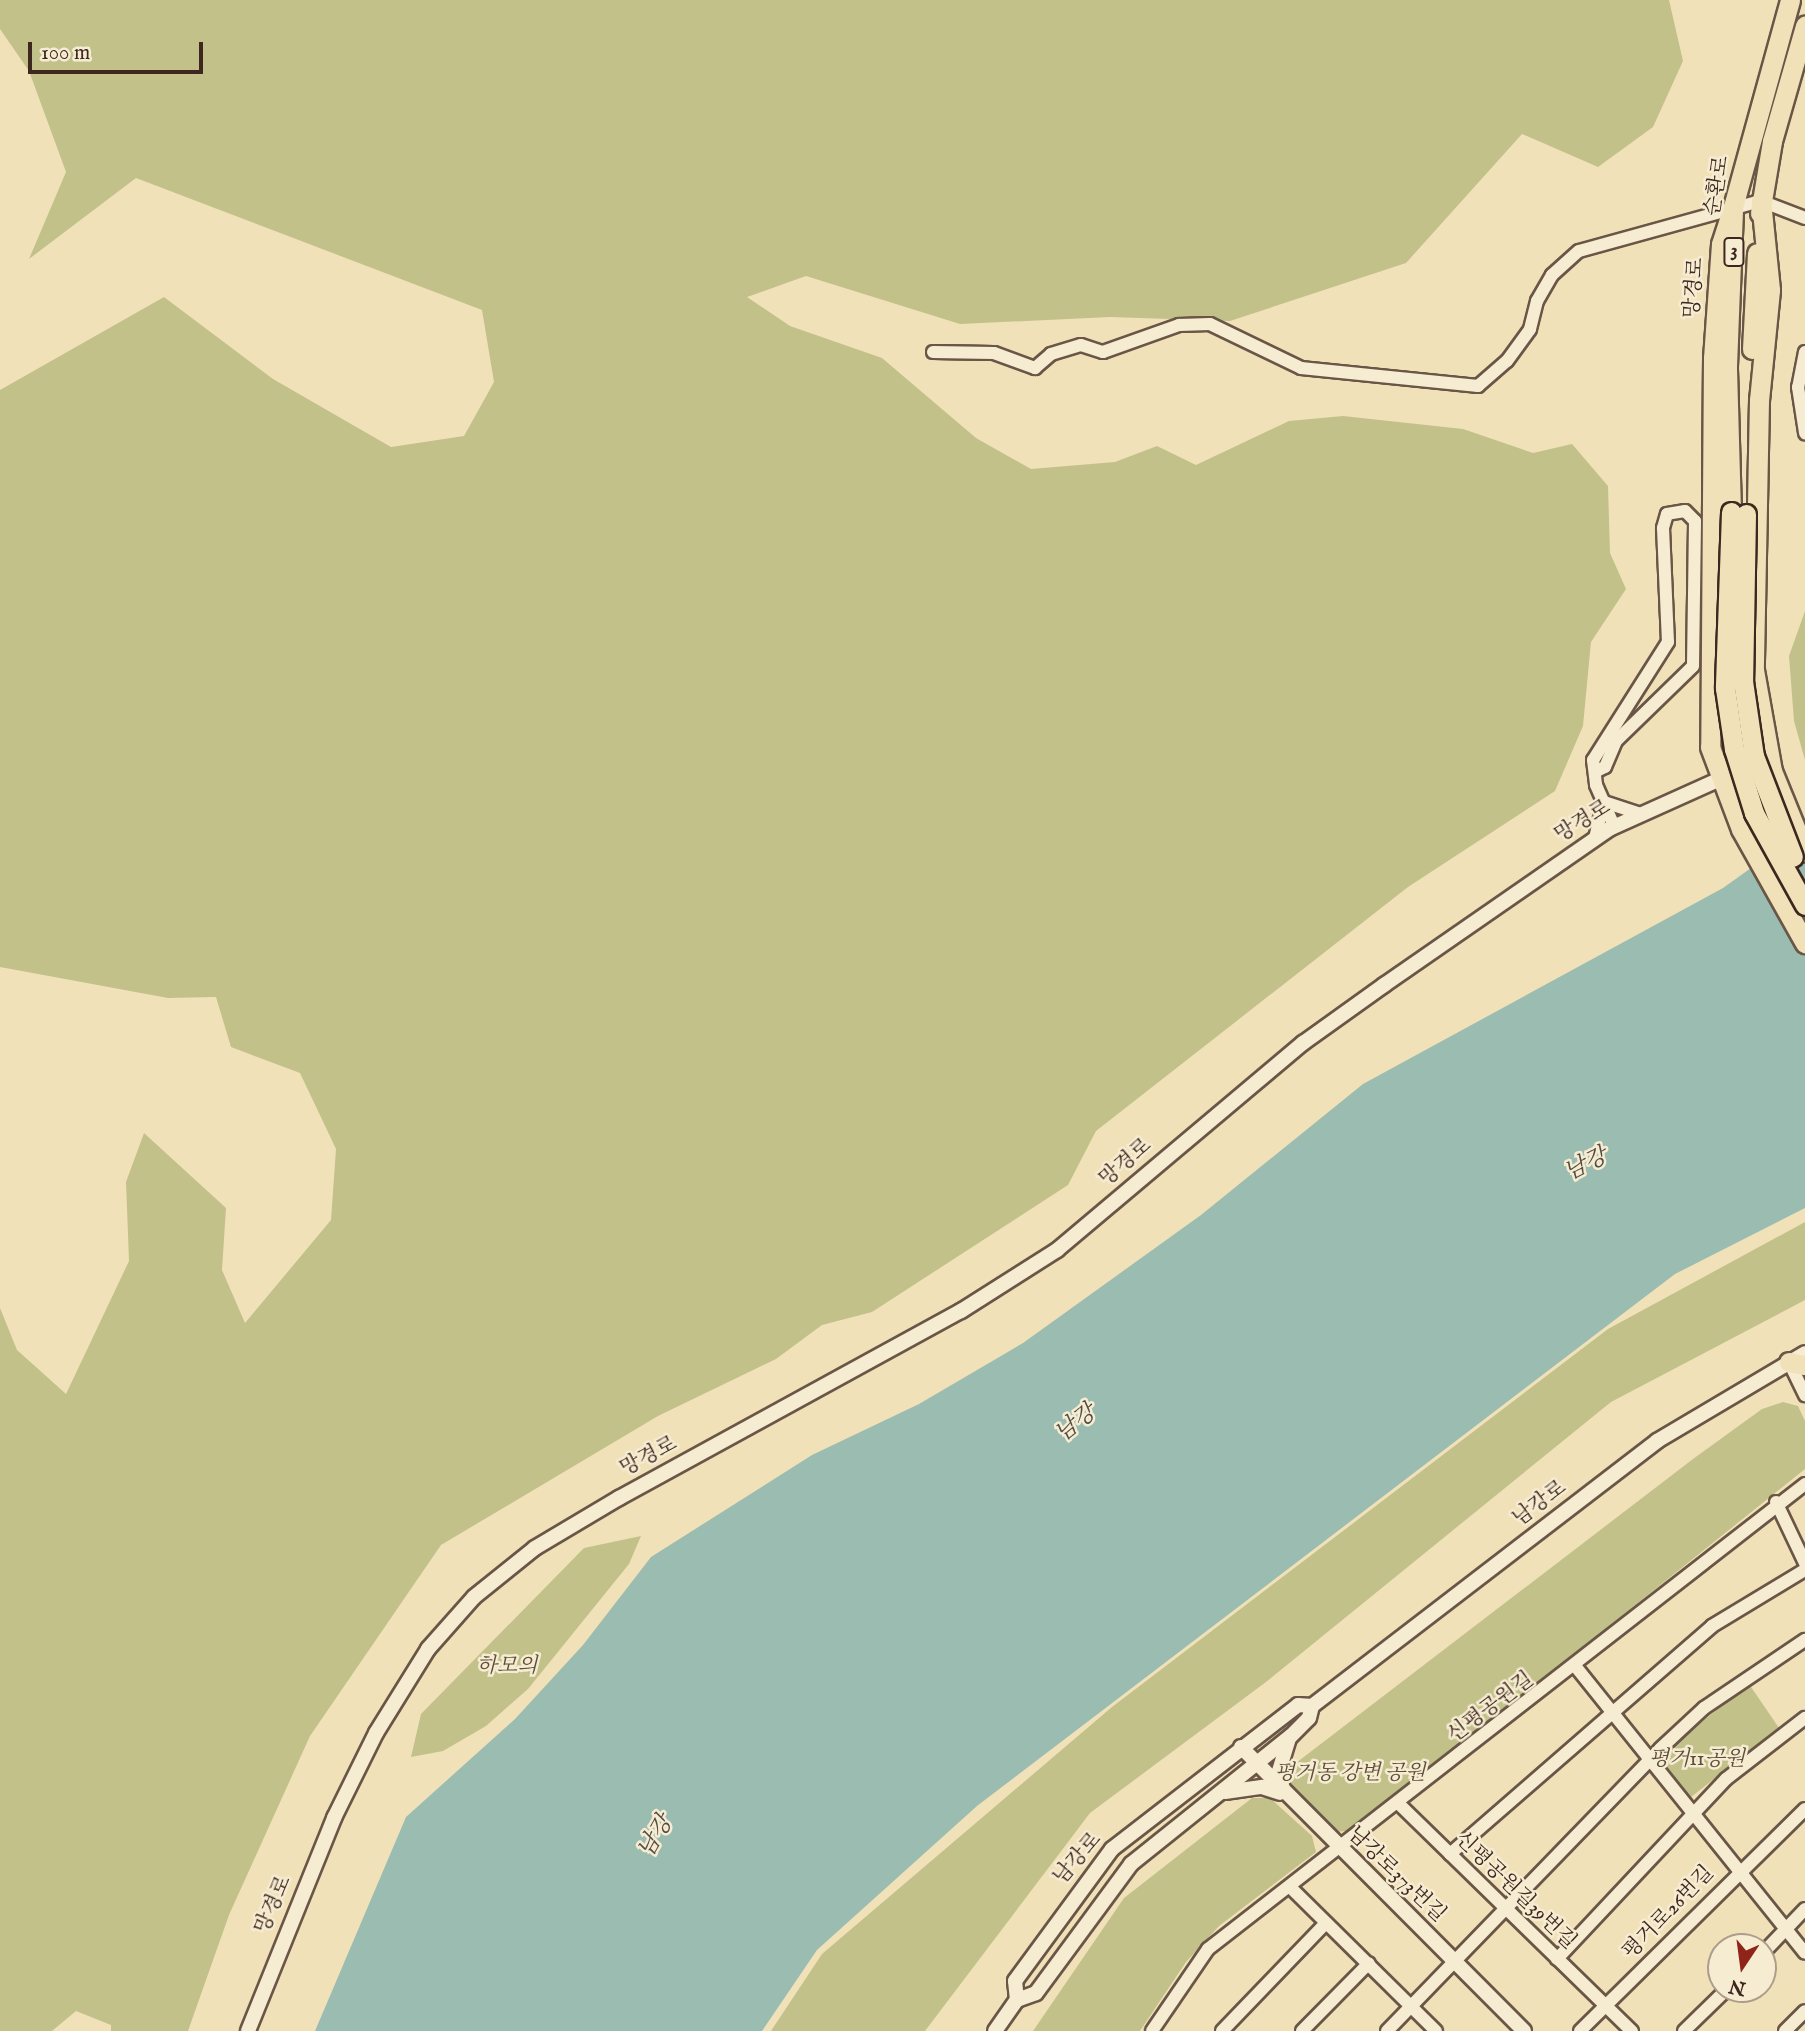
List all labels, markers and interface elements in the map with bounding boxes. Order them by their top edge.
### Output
scale bar [32,28,206,72]
text: 100 m [41,40,90,67]
street label: 순환로 [1701,154,1735,218]
road number: 3 [1722,236,1746,268]
street label: 망경로 [1680,257,1710,319]
street label: 망경로 [1551,795,1615,849]
street label: 망경로 [1095,1134,1157,1192]
water label: 남강 [1560,1143,1612,1187]
water label: 남강 [1050,1399,1102,1449]
street label: 망경로 [616,1432,682,1482]
street label: 남강로 [1508,1476,1572,1532]
park label: 하모의 [477,1654,537,1680]
street label: 신평공원길 [1443,1667,1539,1749]
park label: 평거11공원 [1649,1747,1745,1773]
park label: 평거동 강변 공원 [1275,1761,1425,1787]
water label: 남강 [633,1811,679,1863]
street label: 남강로373번길 [1342,1822,1450,1928]
street label: 신평공원길39번길 [1449,1827,1581,1955]
street label: 남강로 [1049,1828,1107,1890]
street label: 평거로26번길 [1618,1861,1720,1965]
street label: 망경로 [251,1872,297,1938]
north arrow [1707,1933,1777,2003]
text: N [1727,1973,1748,2000]

